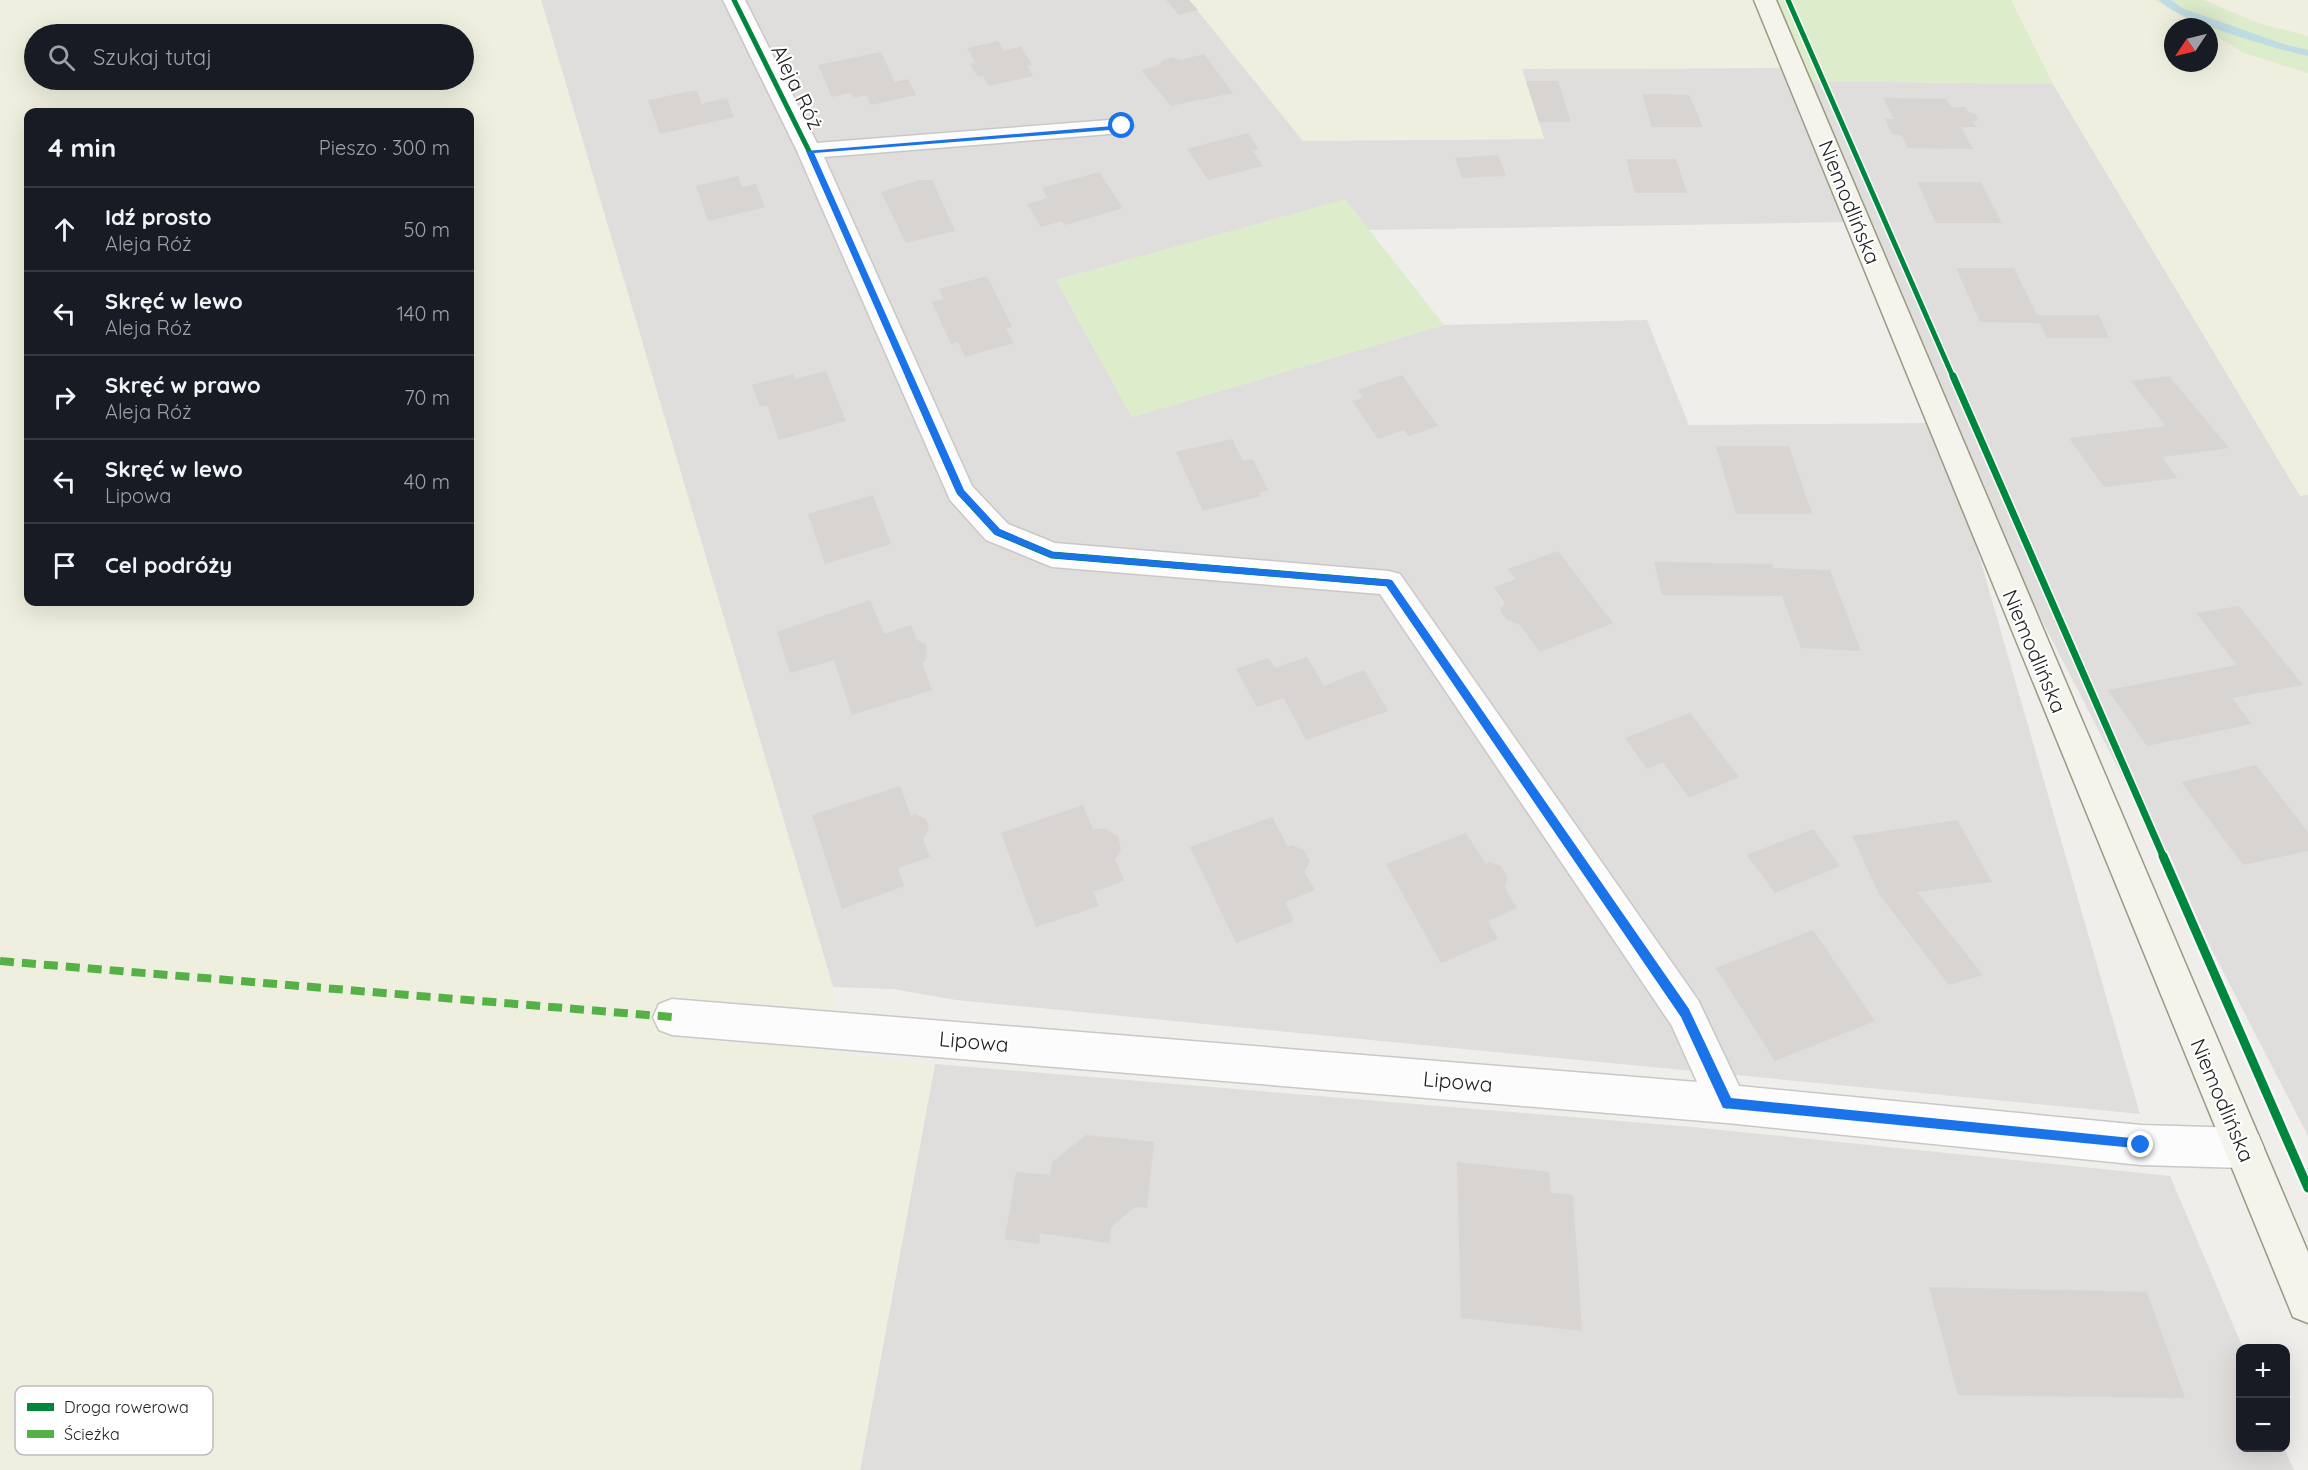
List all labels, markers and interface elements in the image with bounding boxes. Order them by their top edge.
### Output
north arrow [2164,18,2218,72]
search box [24,24,474,90]
street label: Aleja Róż [766,40,830,134]
icon: search [45,41,78,74]
text: Szukaj tutaj [93,43,212,71]
route start [1108,112,1134,138]
text: 4 min [48,131,116,164]
text: Pieszo · 300 m [319,135,450,160]
street label: Niemodlińska [1813,136,1887,268]
text: Idź prosto [105,203,212,231]
icon: ahead [48,213,81,246]
text: 50 m [404,217,450,242]
text: Aleja Róż [105,231,192,256]
text: Skręć w lewo [105,287,243,315]
icon: left [48,297,81,330]
text: 140 m [397,301,450,326]
text: Aleja Róż [105,315,192,340]
text: Skręć w prawo [105,371,261,399]
icon: right [48,381,81,414]
text: 70 m [404,385,450,410]
text: Aleja Róż [105,399,192,424]
text: Skręć w lewo [105,455,243,483]
icon: left [48,465,81,498]
text: 40 m [404,469,450,494]
text: Lipowa [105,483,171,508]
icon: arrive [48,549,81,582]
text: Cel podróży [105,551,232,579]
street label: Niemodlińska [1997,585,2073,717]
street label: Lipowa [938,1025,1010,1057]
street label: Niemodlińska [2185,1034,2261,1166]
street label: Lipowa [1422,1065,1494,1097]
route end [2127,1131,2153,1157]
map controls [2236,1344,2290,1452]
button: + [2236,1344,2290,1398]
legend [15,1386,213,1455]
text: Droga rowerowa [64,1397,189,1417]
button: − [2236,1398,2290,1452]
text: Ścieżka [64,1424,120,1444]

